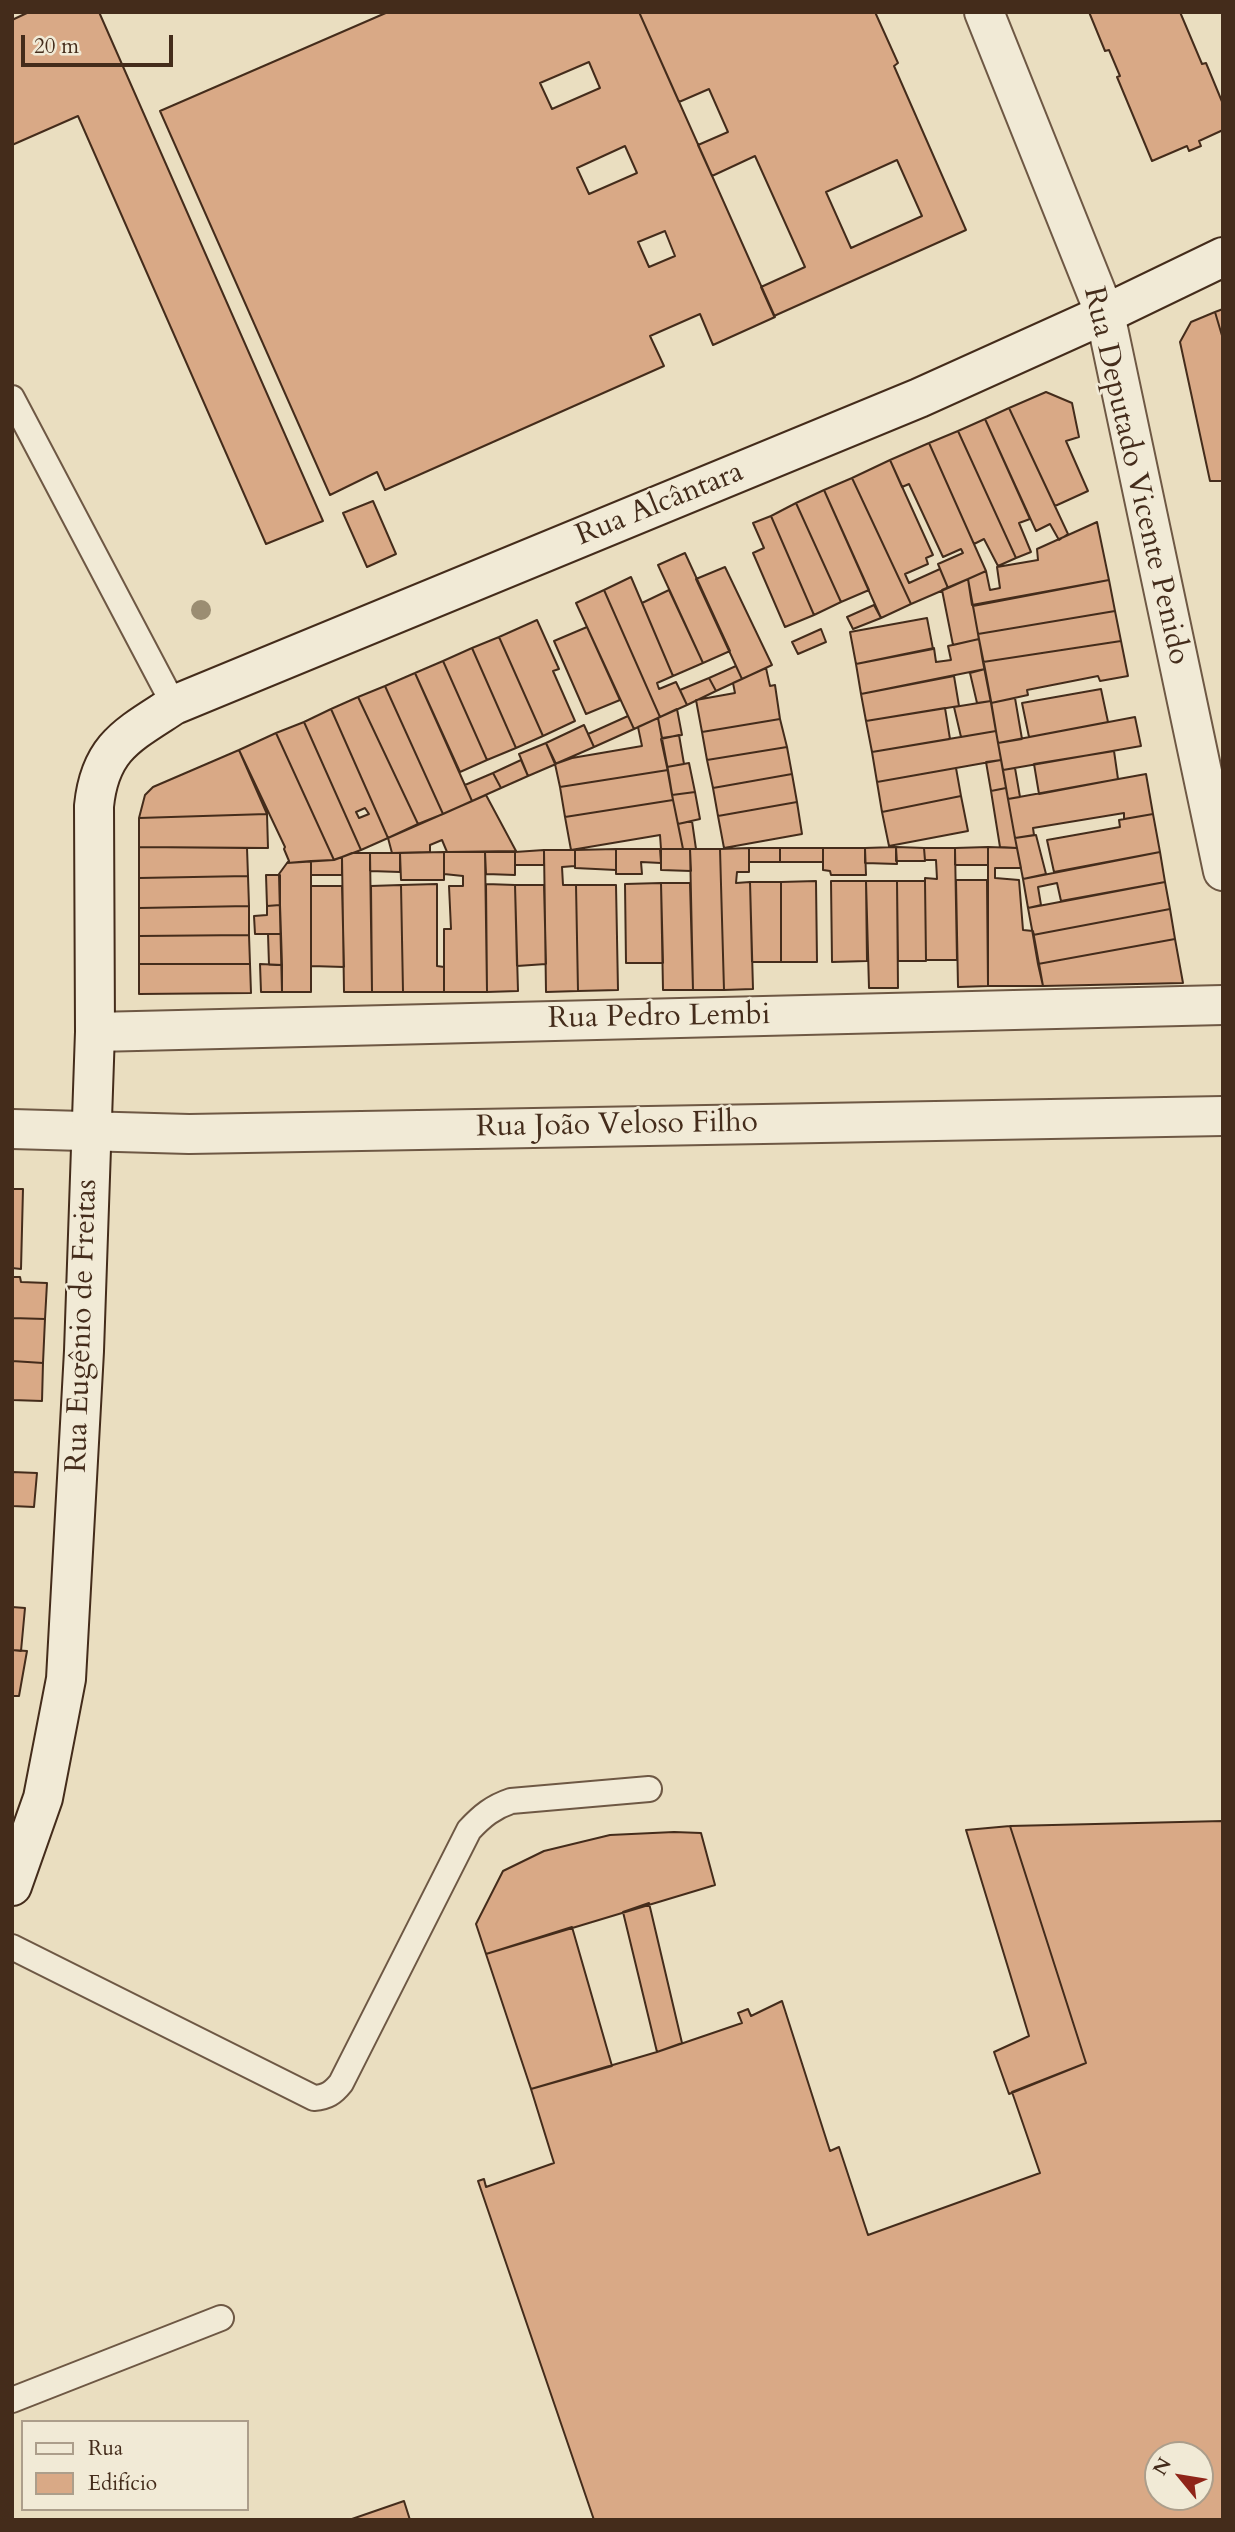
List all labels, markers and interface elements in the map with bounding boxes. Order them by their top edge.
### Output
scale bar [24,21,177,65]
text: 20 m [34,32,79,61]
street label: Rua Deputado Vicente Penido [1074,284,1196,668]
street label: Rua Alcântara [571,455,749,555]
street label: Rua Pedro Lembi [547,998,771,1038]
street label: Rua João Veloso Filho [476,1106,758,1146]
street label: Rua Eugênio de Freitas [60,1179,106,1473]
legend [21,2420,248,2511]
text: Rua [88,2434,123,2463]
north arrow [1144,2441,1214,2511]
text: N [1147,2453,1178,2480]
text: Edifício [88,2469,157,2498]

